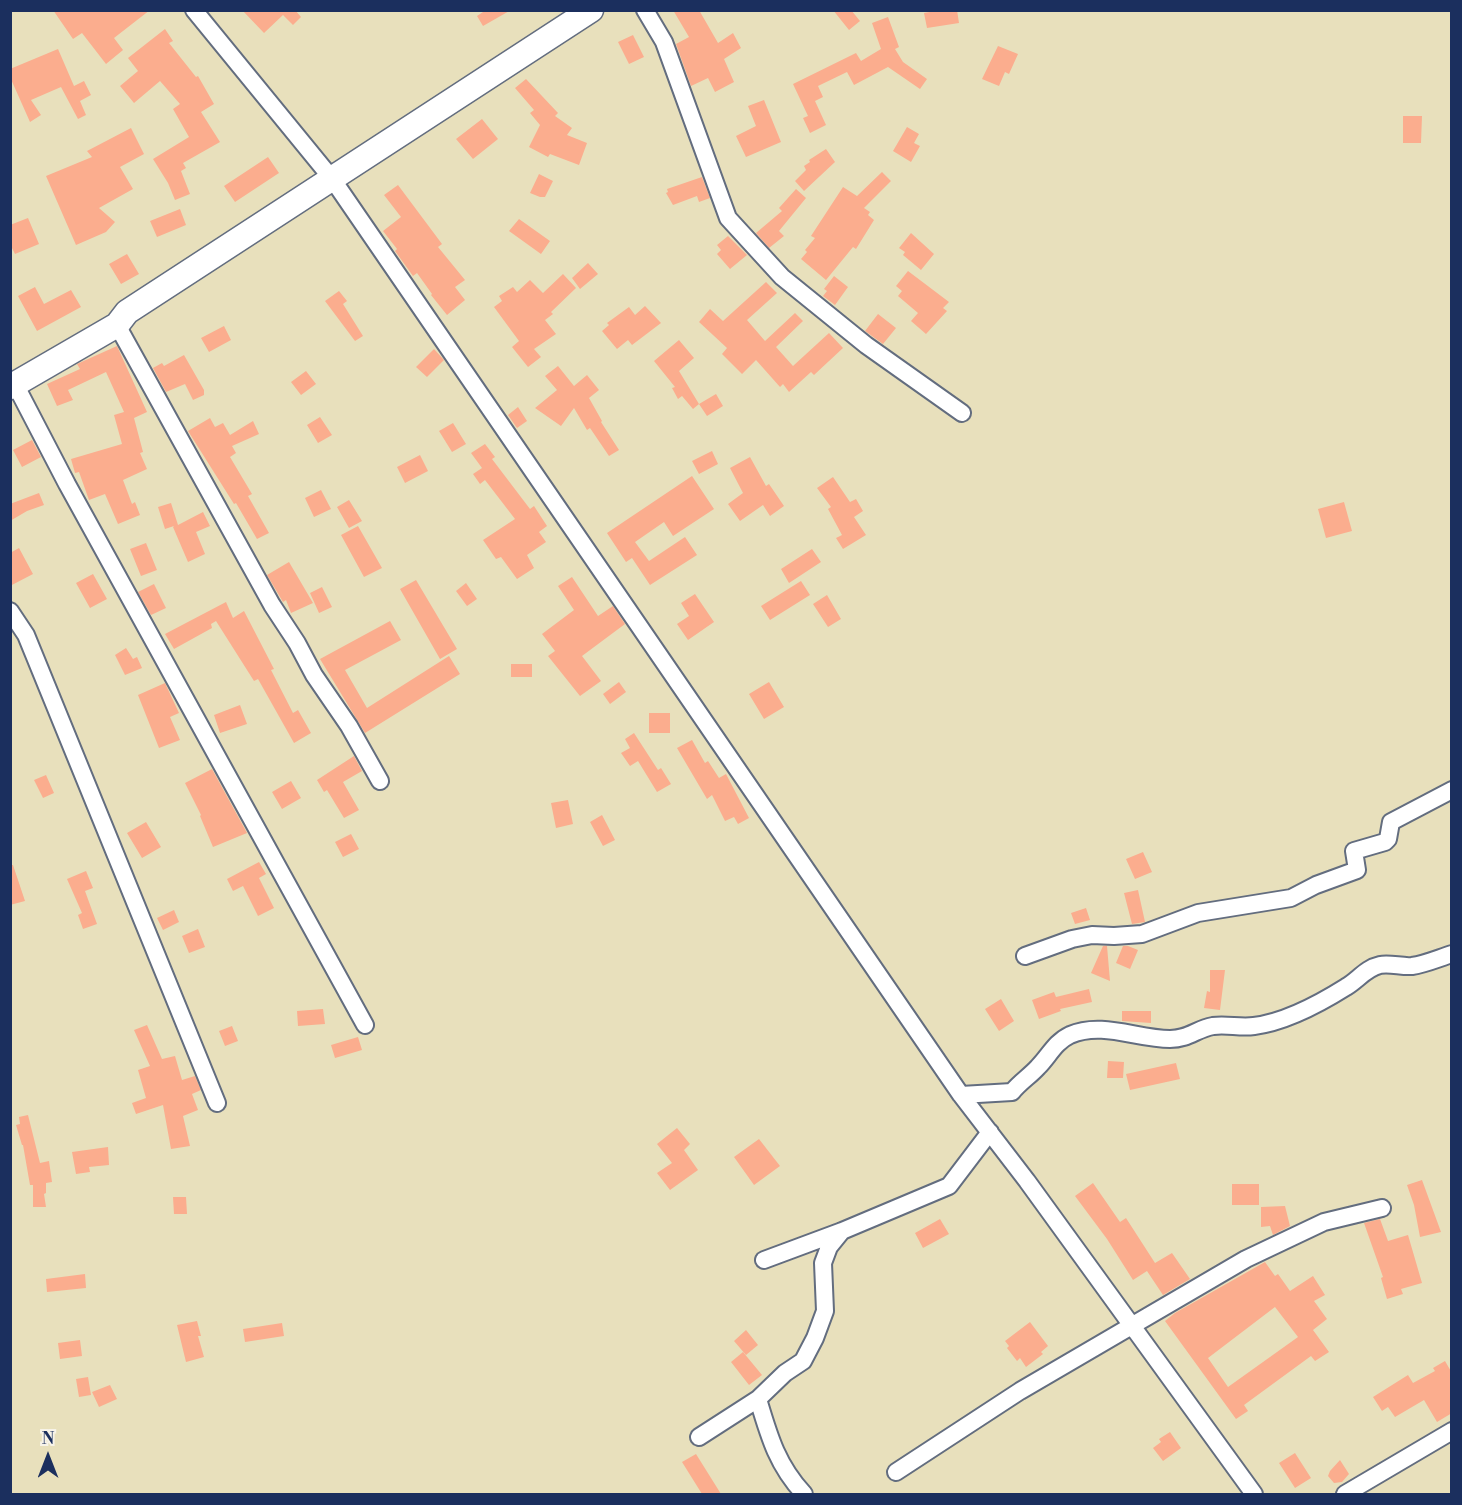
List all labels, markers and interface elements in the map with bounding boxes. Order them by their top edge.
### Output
north arrow [18,1427,78,1487]
text: N [42,1429,54,1449]

